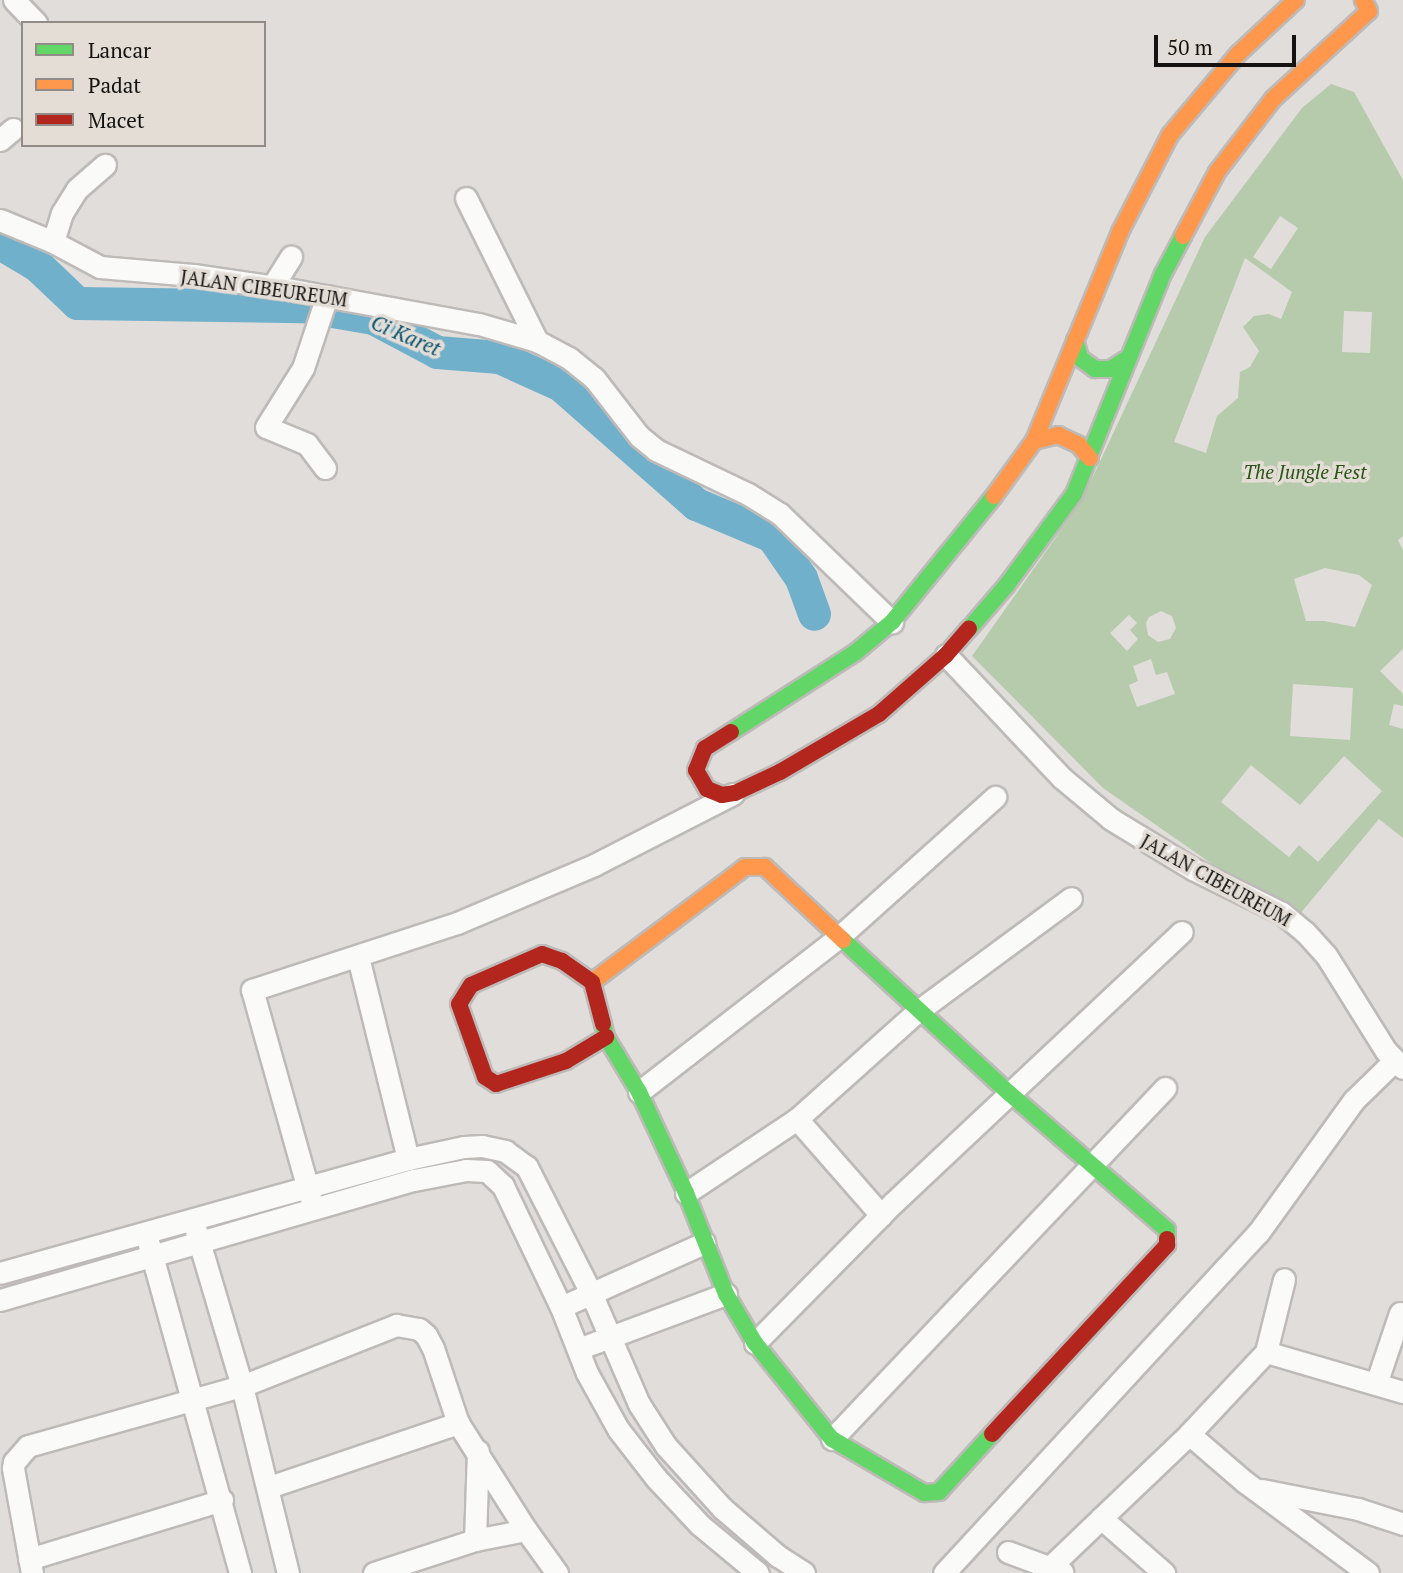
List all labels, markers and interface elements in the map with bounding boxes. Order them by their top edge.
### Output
legend [21,21,266,147]
scale bar [1158,21,1300,65]
text: 50 m [1167,33,1213,61]
text: Lancar [88,36,151,64]
text: Padat [88,71,141,99]
text: Macet [88,106,145,134]
street label: JALAN CIBEUREUM [179,265,349,311]
water label: Ci Karet [367,309,445,361]
park label: The Jungle Fest [1243,461,1367,483]
street label: JALAN CIBEUREUM [1137,829,1295,931]

